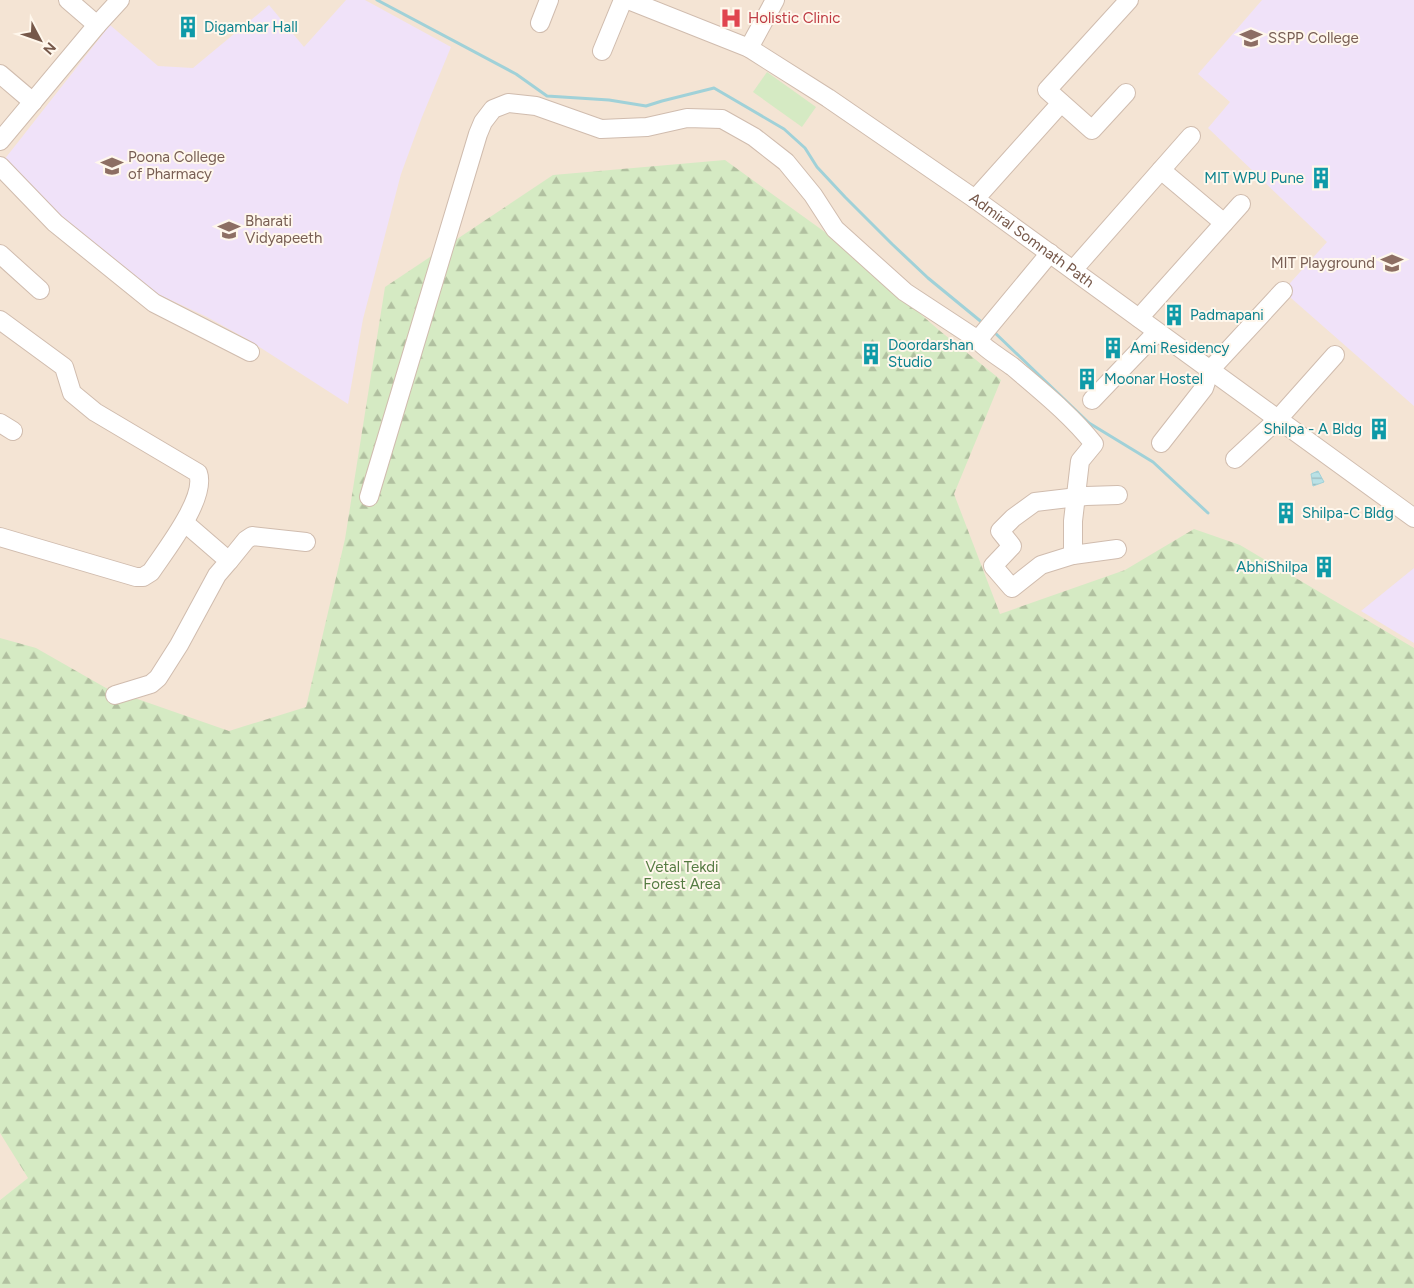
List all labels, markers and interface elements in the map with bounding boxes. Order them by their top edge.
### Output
hospital icon: Holistic Clinic [718,5,744,31]
place label: Holistic Clinic [748,9,840,27]
building icon: Digambar Hall [175,14,201,40]
north arrow [15,15,65,65]
place label: Digambar Hall [204,18,298,36]
school or university icon: SSPP College [1238,25,1264,51]
place label: SSPP College [1268,29,1359,47]
text: N [39,39,59,58]
place label: Poona College of Pharmacy [128,148,225,183]
school or university icon: Poona College of Pharmacy [99,153,125,179]
building icon: MIT WPU Pune [1308,165,1334,191]
place label: MIT WPU Pune [1204,169,1304,187]
street label: Admiral Somnath Path [966,189,1097,291]
place label: Bharati Vidyapeeth [245,212,322,247]
school or university icon: Bharati Vidyapeeth [216,217,242,243]
school or university icon: MIT Playground [1379,250,1405,276]
place label: MIT Playground [1271,254,1375,272]
building icon: Padmapani [1161,302,1187,328]
place label: Padmapani [1190,306,1264,324]
building icon: Ami Residency [1100,335,1126,361]
place label: Doordarshan Studio [888,336,974,371]
place label: Ami Residency [1130,339,1229,357]
building icon: Doordarshan Studio [858,341,884,367]
building icon: Moonar Hostel [1074,366,1100,392]
place label: Moonar Hostel [1104,370,1203,388]
building icon: Shilpa - A Bldg [1366,416,1392,442]
place label: Shilpa - A Bldg [1264,420,1362,438]
building icon: Shilpa-C Bldg [1273,500,1299,526]
place label: Shilpa-C Bldg [1302,504,1394,522]
building icon: AbhiShilpa [1311,554,1337,580]
place label: AbhiShilpa [1236,558,1308,576]
park label: Vetal Tekdi Forest Area [643,858,721,893]

